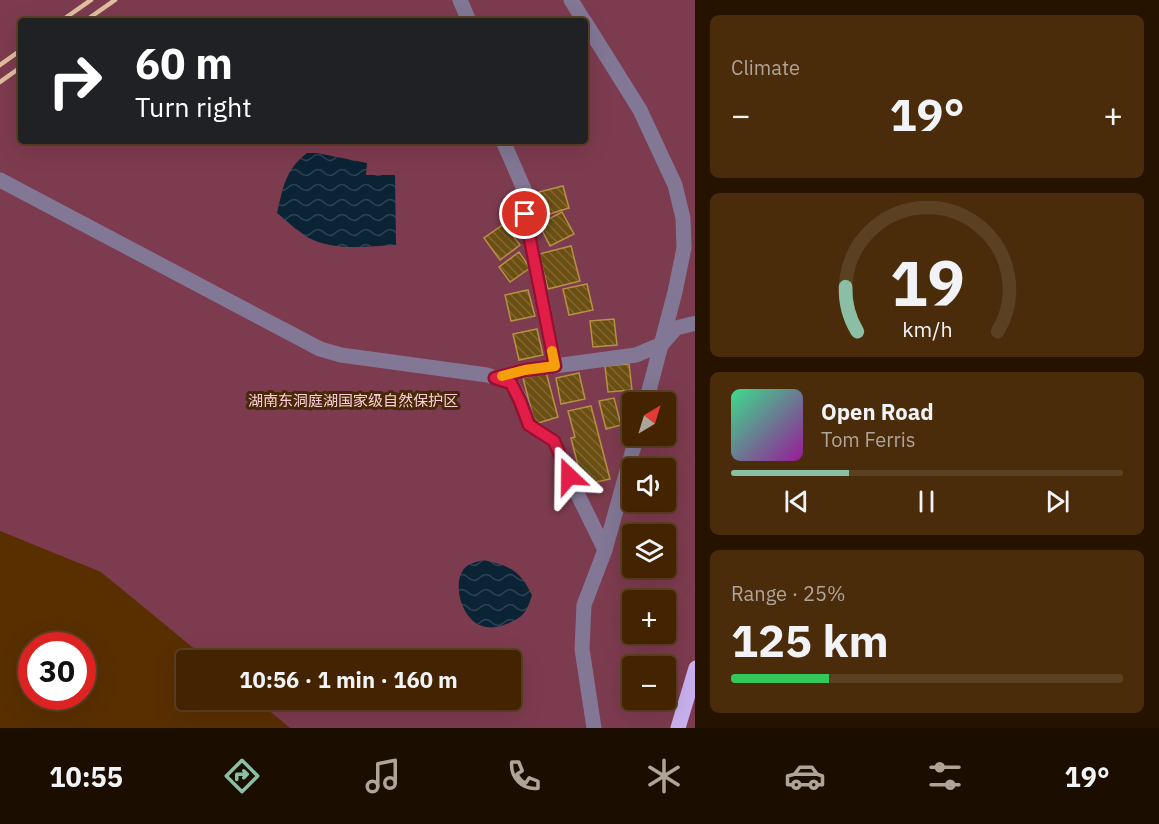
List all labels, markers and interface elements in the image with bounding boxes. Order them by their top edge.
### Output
text: 60 m [135,36,233,91]
icon: right [36,42,114,120]
text: Climate [731,54,800,81]
text: 19° [889,85,965,143]
text: Turn right [135,89,252,124]
text: − [731,93,751,136]
text: + [1103,93,1123,136]
pin [499,188,550,239]
icon: arrive [508,197,541,230]
text: 19 [890,242,964,323]
text: km/h [902,315,952,343]
park label: 湖南东洞庭湖国家级自然保护区 [248,391,458,410]
north arrow [622,392,676,446]
map controls [622,392,676,710]
text: Open Road [821,397,934,426]
text: Tom Ferris [821,426,916,453]
position arrow [537,444,601,508]
button: sound [622,458,676,512]
icon: previous [780,485,813,518]
icon: pause [910,485,943,518]
icon: next [1041,485,1074,518]
button: layers [622,524,676,578]
text: Range · 25% [731,580,846,607]
button: + [622,590,676,644]
text: 125 km [731,611,889,669]
speed limit sign: 30 [18,632,96,710]
button: − [622,656,676,710]
text: 10:56 · 1 min · 160 m [239,665,458,694]
icon: directions [221,755,263,797]
icon: music [362,755,404,797]
icon: phone [503,755,545,797]
icon: climate [643,755,685,797]
icon: car [784,755,826,797]
icon: filters [924,755,966,797]
text: 10:55 [49,759,123,794]
text: 19° [1065,759,1110,794]

